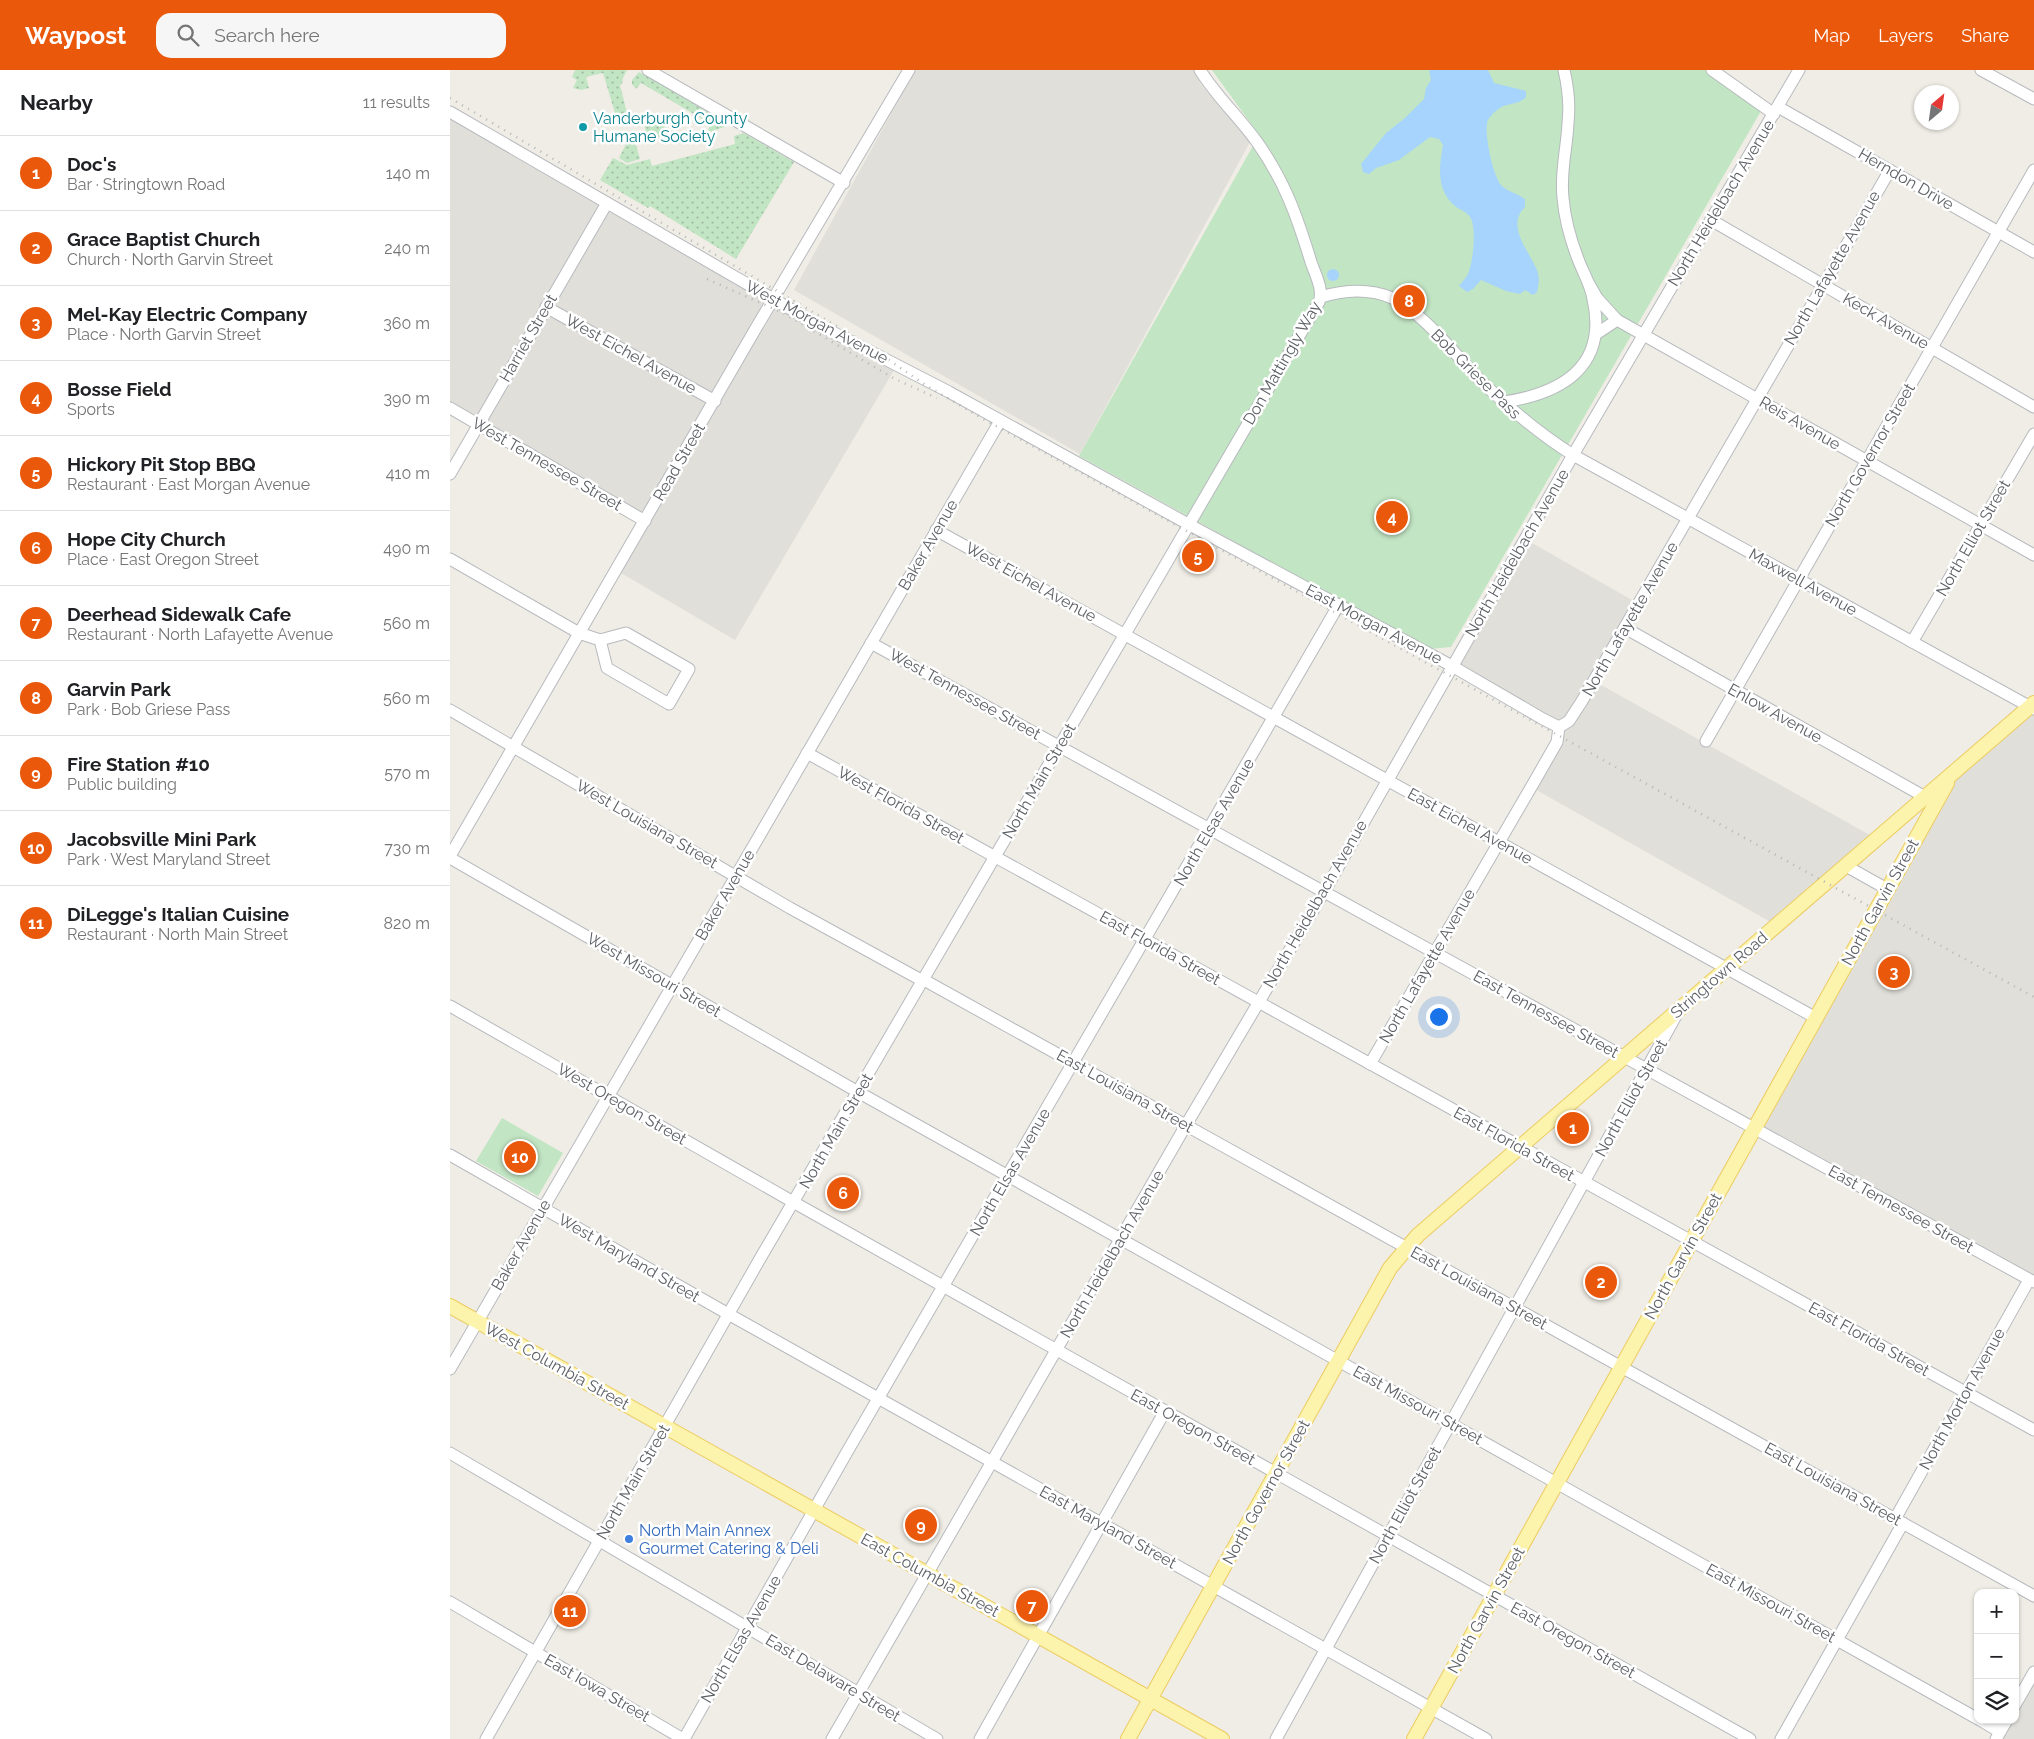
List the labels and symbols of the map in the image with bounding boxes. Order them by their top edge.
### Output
north arrow [1914,85,1959,130]
place label: Vanderburgh County Humane Society [593,109,748,146]
street label: North Heidelbach Avenue [1664,116,1778,290]
marker: Vanderburgh County Humane Society [577,121,589,133]
street label: Herndon Drive [1855,144,1957,214]
street label: North Lafayette Avenue [1780,187,1884,349]
street label: West Morgan Avenue [742,276,892,368]
pin: 8 [1393,282,1425,320]
street label: Keck Avenue [1840,289,1932,353]
street label: Harriet Street [495,290,561,385]
street label: Don Mattingly Way [1239,298,1325,428]
street label: West Eichel Avenue [562,310,700,398]
street label: Bob Griese Pass [1427,325,1525,423]
street label: North Governor Street [1821,379,1919,530]
street label: Reis Avenue [1756,392,1844,454]
street label: West Tennessee Street [469,413,626,515]
street label: Read Street [649,419,709,504]
street label: North Heidelbach Avenue [1461,466,1573,640]
street label: North Elliot Street [1932,476,2014,600]
street label: Baker Avenue [894,496,962,594]
pin: 4 [1376,498,1408,536]
pin: 5 [1182,537,1214,575]
street label: West Eichel Avenue [962,538,1100,626]
street label: North Lafayette Avenue [1578,538,1682,700]
street label: Maxwell Avenue [1746,544,1860,620]
street label: East Morgan Avenue [1302,580,1446,668]
street label: West Tennessee Street [886,645,1044,744]
street label: Enlow Avenue [1725,679,1825,747]
street label: North Main Street [998,719,1080,842]
street label: North Elsas Avenue [1170,755,1258,889]
street label: West Florida Street [834,762,968,848]
street label: West Louisiana Street [573,776,722,873]
street label: East Eichel Avenue [1404,784,1536,868]
street label: North Heidelbach Avenue [1259,817,1371,991]
street label: North Garvin Street [1837,835,1923,969]
street label: Baker Avenue [691,846,759,944]
street label: North Lafayette Avenue [1375,885,1479,1047]
street label: East Florida Street [1096,907,1224,989]
street label: Stringtown Road [1667,928,1771,1022]
street label: West Missouri Street [584,929,725,1021]
pin: 3 [1878,953,1910,991]
street label: East Tennessee Street [1470,966,1623,1062]
your location [1426,1004,1452,1030]
street label: North Elliot Street [1591,1035,1671,1160]
street label: East Louisiana Street [1053,1045,1197,1137]
street label: West Oregon Street [554,1059,691,1149]
street label: North Main Street [795,1069,877,1192]
street label: East Florida Street [1450,1103,1578,1185]
street label: North Elsas Avenue [966,1105,1054,1239]
pin: 1 [1557,1109,1589,1147]
pin: 10 [504,1138,536,1176]
street label: East Tennessee Street [1825,1161,1978,1257]
street label: North Heidelbach Avenue [1056,1167,1168,1341]
pin: 6 [827,1174,859,1212]
street label: North Garvin Street [1640,1189,1726,1323]
street label: Baker Avenue [487,1196,555,1294]
street label: West Maryland Street [555,1210,704,1307]
street label: East Louisiana Street [1407,1242,1551,1334]
pin: 2 [1585,1263,1617,1301]
street label: East Florida Street [1805,1298,1933,1380]
street label: West Columbia Street [482,1318,633,1414]
street label: North Morton Avenue [1915,1325,2009,1473]
street label: East Missouri Street [1350,1362,1487,1449]
street label: East Oregon Street [1127,1385,1259,1469]
street label: North Governor Street [1218,1416,1314,1568]
street label: North Main Street [592,1420,674,1543]
street label: East Louisiana Street [1761,1438,1905,1530]
street label: North Elliot Street [1365,1442,1445,1567]
street label: East Maryland Street [1036,1482,1180,1573]
pin: 9 [905,1506,937,1544]
place label: North Main Annex Gourmet Catering & Deli [639,1521,819,1558]
street label: East Columbia Street [858,1529,1003,1621]
marker: North Main Annex Gourmet Catering & Deli [623,1533,635,1545]
street label: North Garvin Street [1443,1543,1529,1677]
street label: East Missouri Street [1703,1560,1840,1647]
street label: North Elsas Avenue [697,1572,785,1706]
pin: 7 [1016,1587,1048,1625]
pin: 11 [554,1592,586,1630]
street label: East Oregon Street [1507,1598,1639,1682]
street label: East Delaware Street [762,1630,904,1726]
street label: East Iowa Street [541,1650,654,1726]

